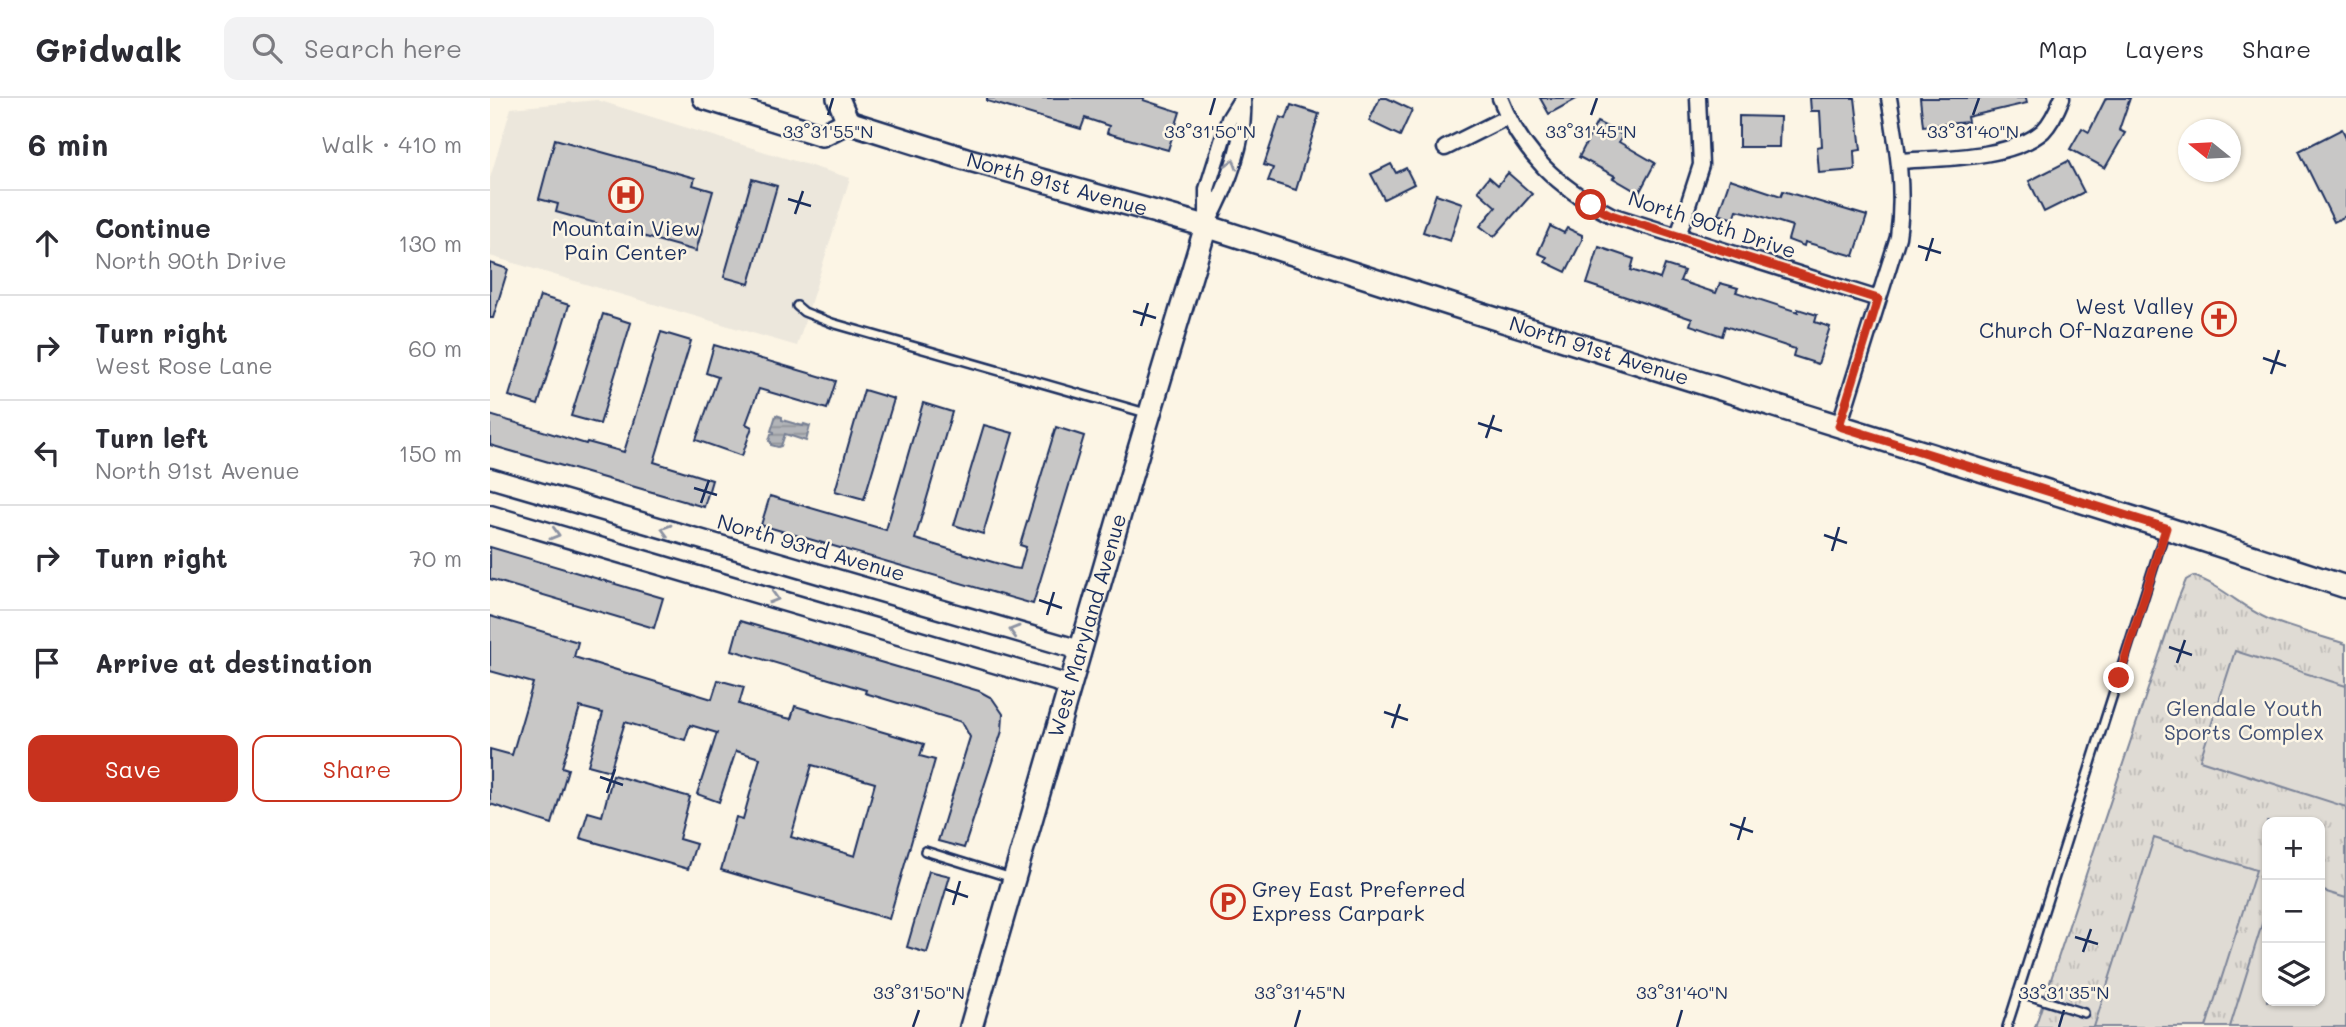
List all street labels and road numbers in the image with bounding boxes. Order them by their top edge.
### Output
street label: North 91st Avenue [964,145,1151,221]
street label: North 90th Drive [1625,184,1800,263]
street label: North 91st Avenue [1506,309,1693,390]
street label: North 93rd Avenue [714,507,908,586]
street label: West Maryland Avenue [1041,510,1131,740]

